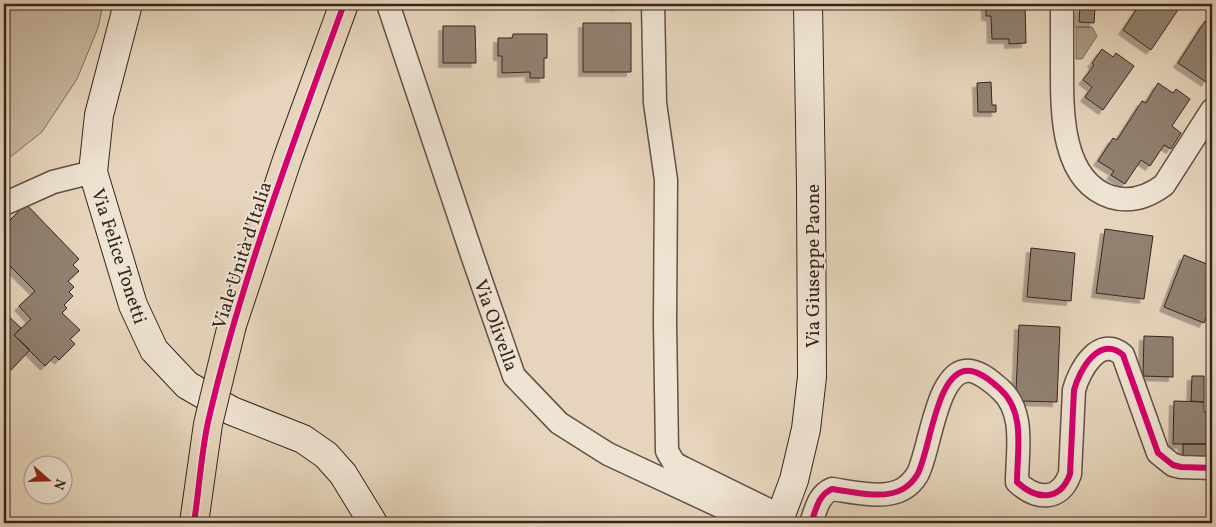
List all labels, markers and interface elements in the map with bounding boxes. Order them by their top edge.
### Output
street label: Viale Unità d'Italia [207,179,279,333]
street label: Via Giuseppe Paone [801,184,827,348]
street label: Via Felice Tonetti [84,186,152,328]
street label: Via Olivella [466,276,524,375]
north arrow [22,454,72,504]
text: N [48,476,69,492]

